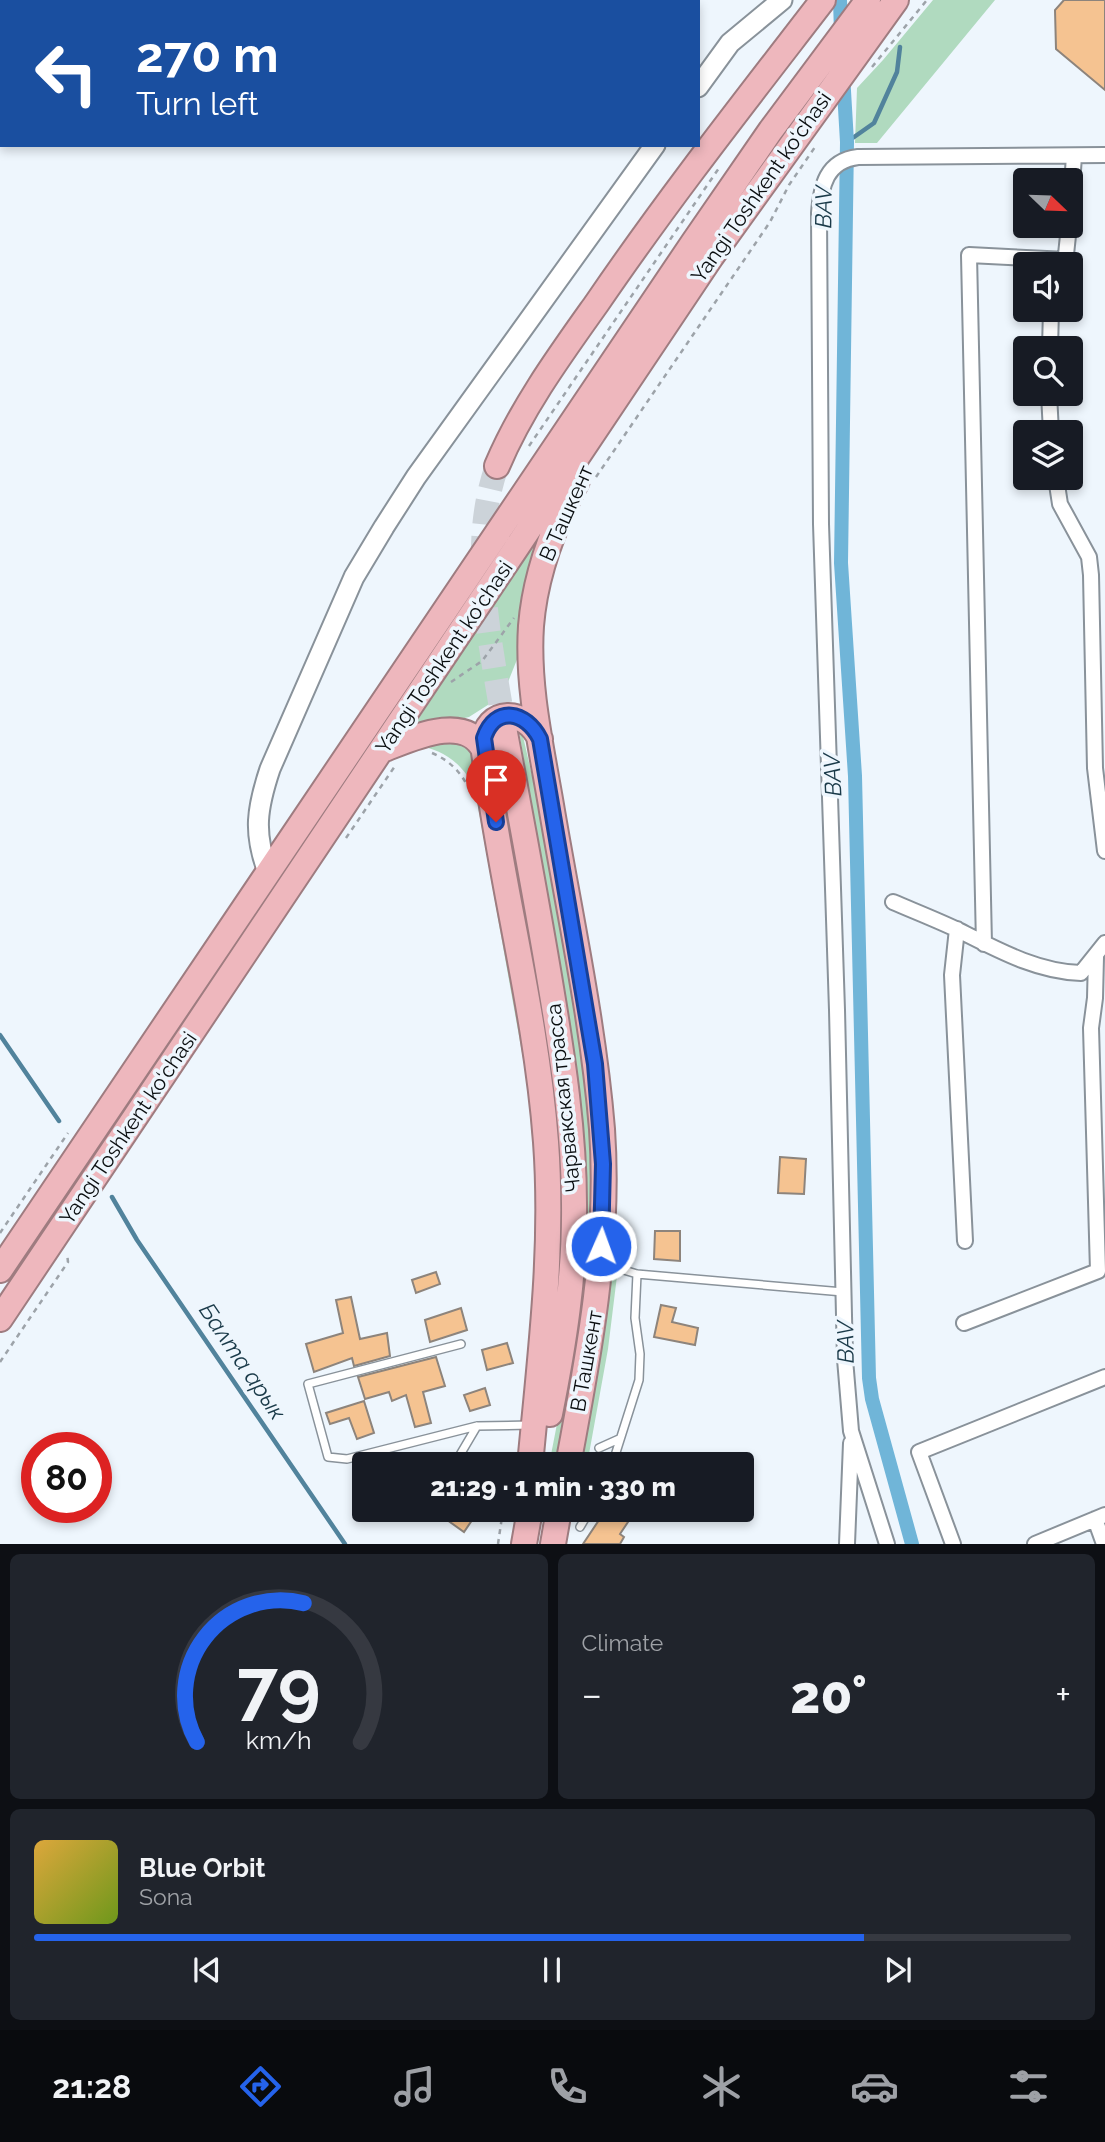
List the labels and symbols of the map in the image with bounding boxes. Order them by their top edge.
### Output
street label: Yangi Toshkent ko‘chasi [686,87,836,287]
north arrow [1013,168,1083,238]
water label: BAV [809,183,837,229]
street label: В Ташкент [534,461,598,565]
street label: Yangi Toshkent ko‘chasi [370,556,518,758]
pin [466,750,526,822]
water label: BAV [817,751,847,797]
street label: Чарвакская трасса [541,1002,585,1194]
street label: Yangi Toshkent ko‘chasi [54,1027,202,1229]
position arrow [564,1209,638,1283]
water label: Балта арык [194,1298,292,1425]
street label: В Ташкент [565,1308,607,1414]
water label: BAV [831,1318,859,1364]
speed limit sign: 80 [21,1432,112,1523]

